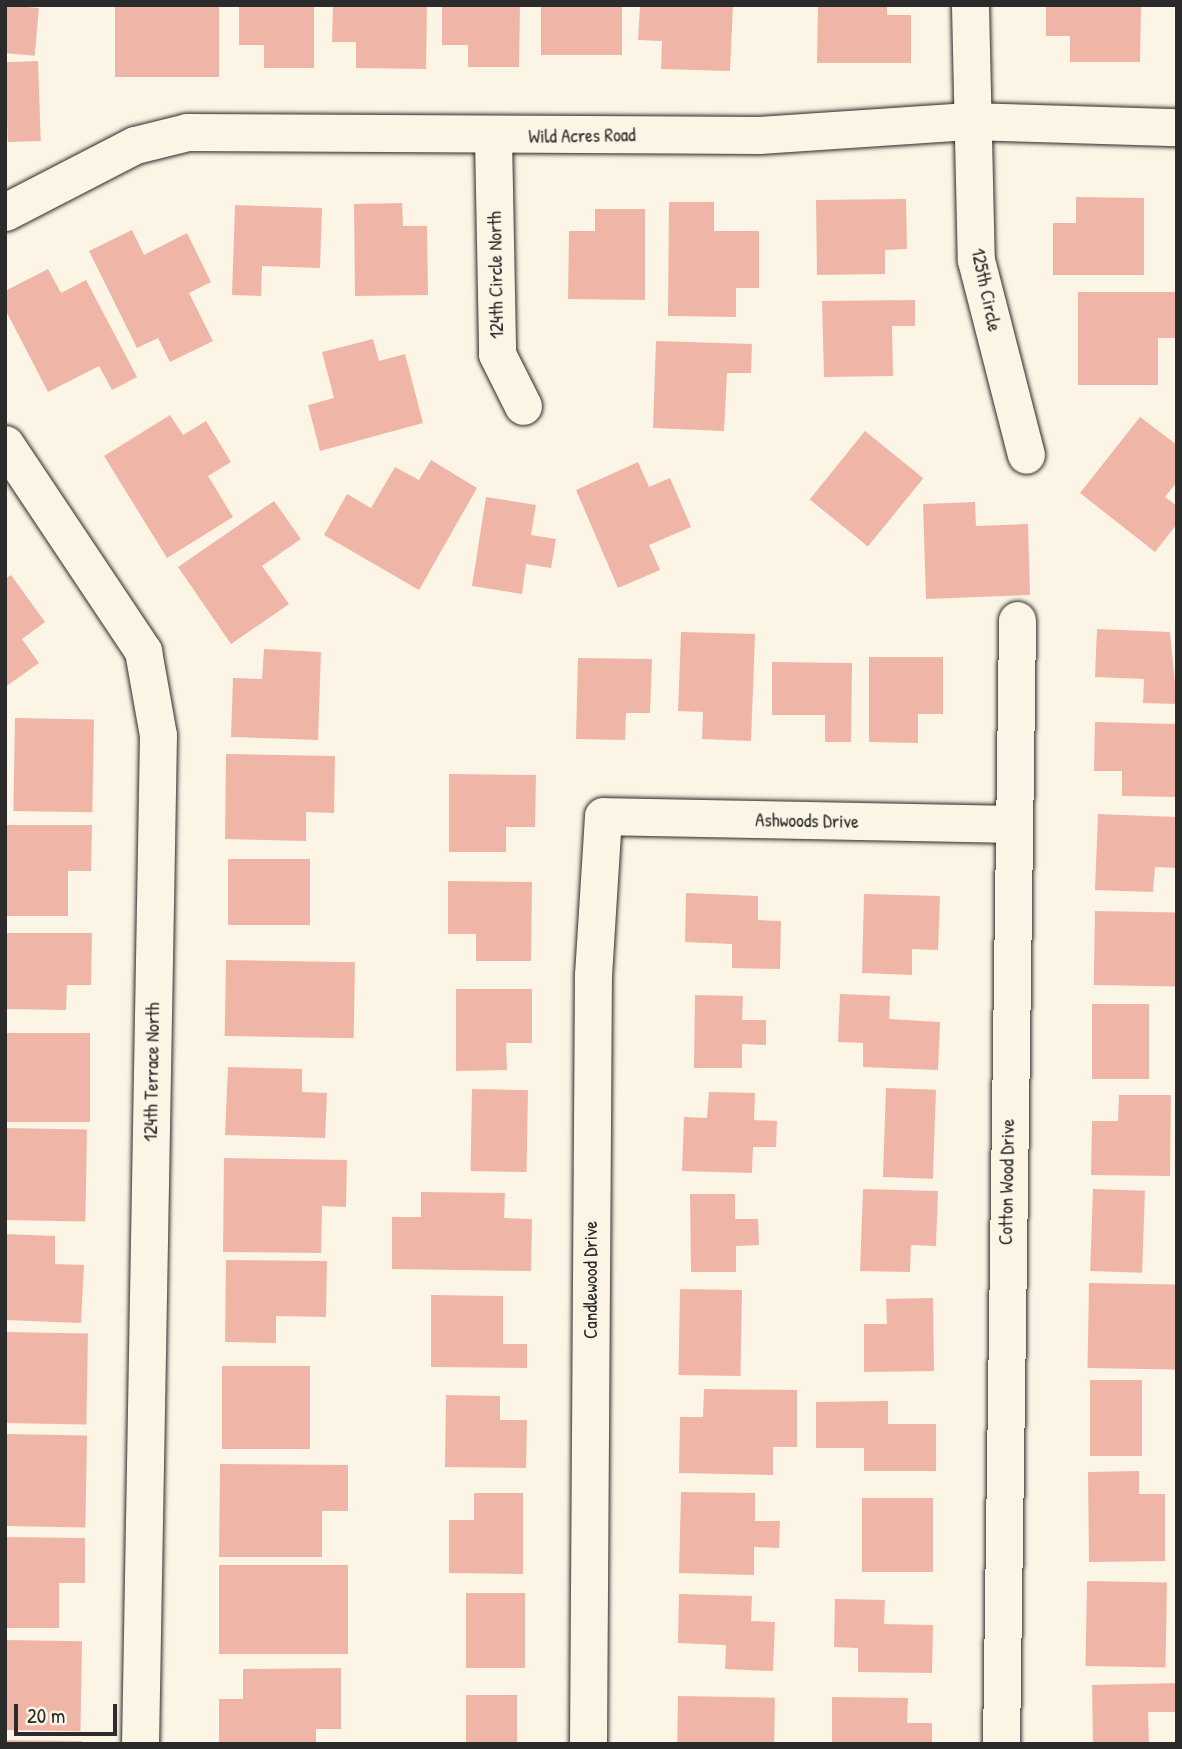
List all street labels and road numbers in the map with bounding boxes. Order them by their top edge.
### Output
street label: Wild Acres Road [528,124,636,148]
street label: 124th Circle North [483,211,509,339]
street label: 125th Circle [966,246,1006,334]
street label: Ashwoods Drive [755,809,859,833]
street label: 124th Terrace North [139,1002,165,1142]
street label: Cotton Wood Drive [994,1119,1020,1245]
street label: Candlewood Drive [580,1221,602,1339]

